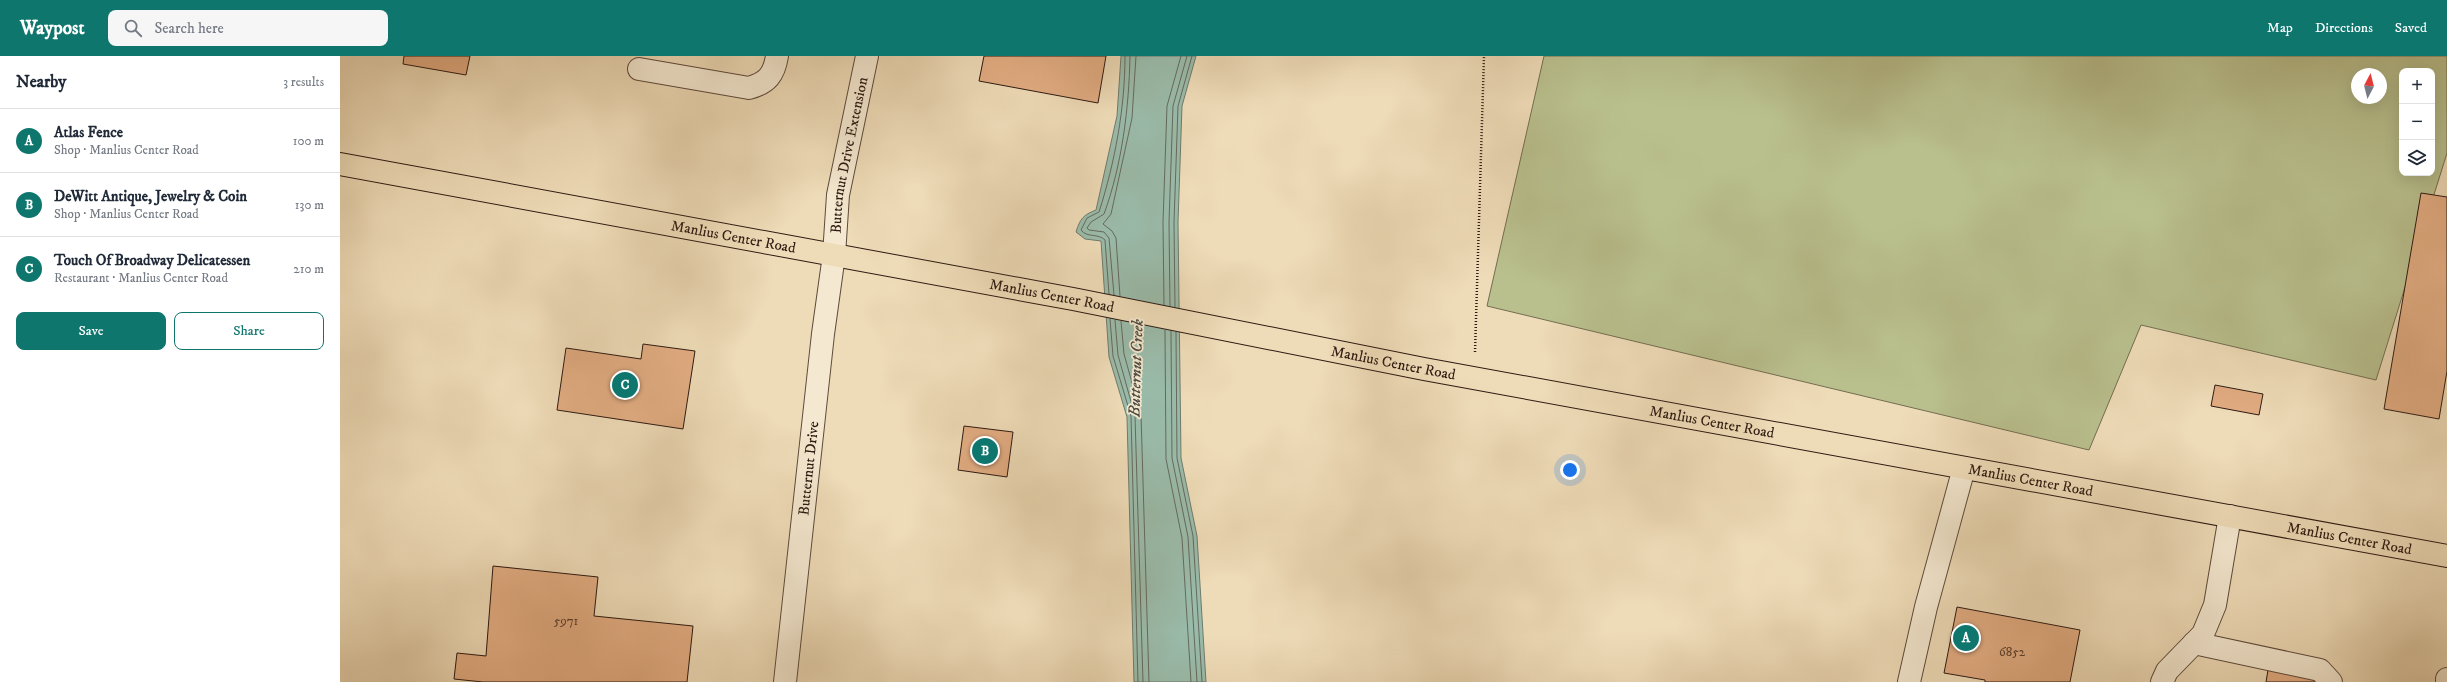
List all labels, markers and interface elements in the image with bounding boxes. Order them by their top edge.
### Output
search box [108,10,388,46]
text: Waypost [20,17,84,40]
icon: search [122,17,144,39]
text: Search here [154,19,224,38]
text: Map [2267,19,2293,37]
text: Directions [2315,19,2373,37]
text: Saved [2395,19,2427,37]
north arrow [2351,68,2387,104]
map controls [2399,68,2435,176]
button: + [2399,68,2435,104]
text: Nearby [16,71,66,93]
text: 3 results [283,74,324,90]
street label: Butternut Drive Extension [826,75,872,234]
button: − [2399,104,2435,140]
text: Atlas Fence [54,123,123,142]
text: A [25,133,33,149]
text: 100 m [293,133,324,149]
button: layers [2399,140,2435,176]
text: Shop · Manlius Center Road [54,142,199,158]
text: DeWitt Antique, Jewelry & Coin [54,187,247,206]
text: B [25,197,33,213]
text: 130 m [295,197,324,213]
text: Shop · Manlius Center Road [54,206,199,222]
street label: Manlius Center Road [669,216,798,257]
text: Touch Of Broadway Delicatessen [54,251,250,270]
text: C [25,261,33,277]
text: 210 m [293,261,324,277]
text: Restaurant · Manlius Center Road [54,270,228,286]
street label: Manlius Center Road [988,274,1117,317]
button: Save [16,312,166,350]
button: Share [174,312,324,350]
water label: Butternut Creek [1124,318,1148,418]
street label: Manlius Center Road [1329,341,1458,384]
pin: C [612,370,638,400]
street label: Manlius Center Road [1648,401,1776,442]
street label: Butternut Drive [794,420,823,516]
pin: B [972,436,998,466]
street label: Manlius Center Road [1967,459,2095,501]
your location [1560,460,1580,480]
street label: Manlius Center Road [2285,517,2414,559]
house number: 5971 [554,613,579,629]
pin: A [1953,623,1979,653]
house number: 6852 [1999,644,2026,660]

